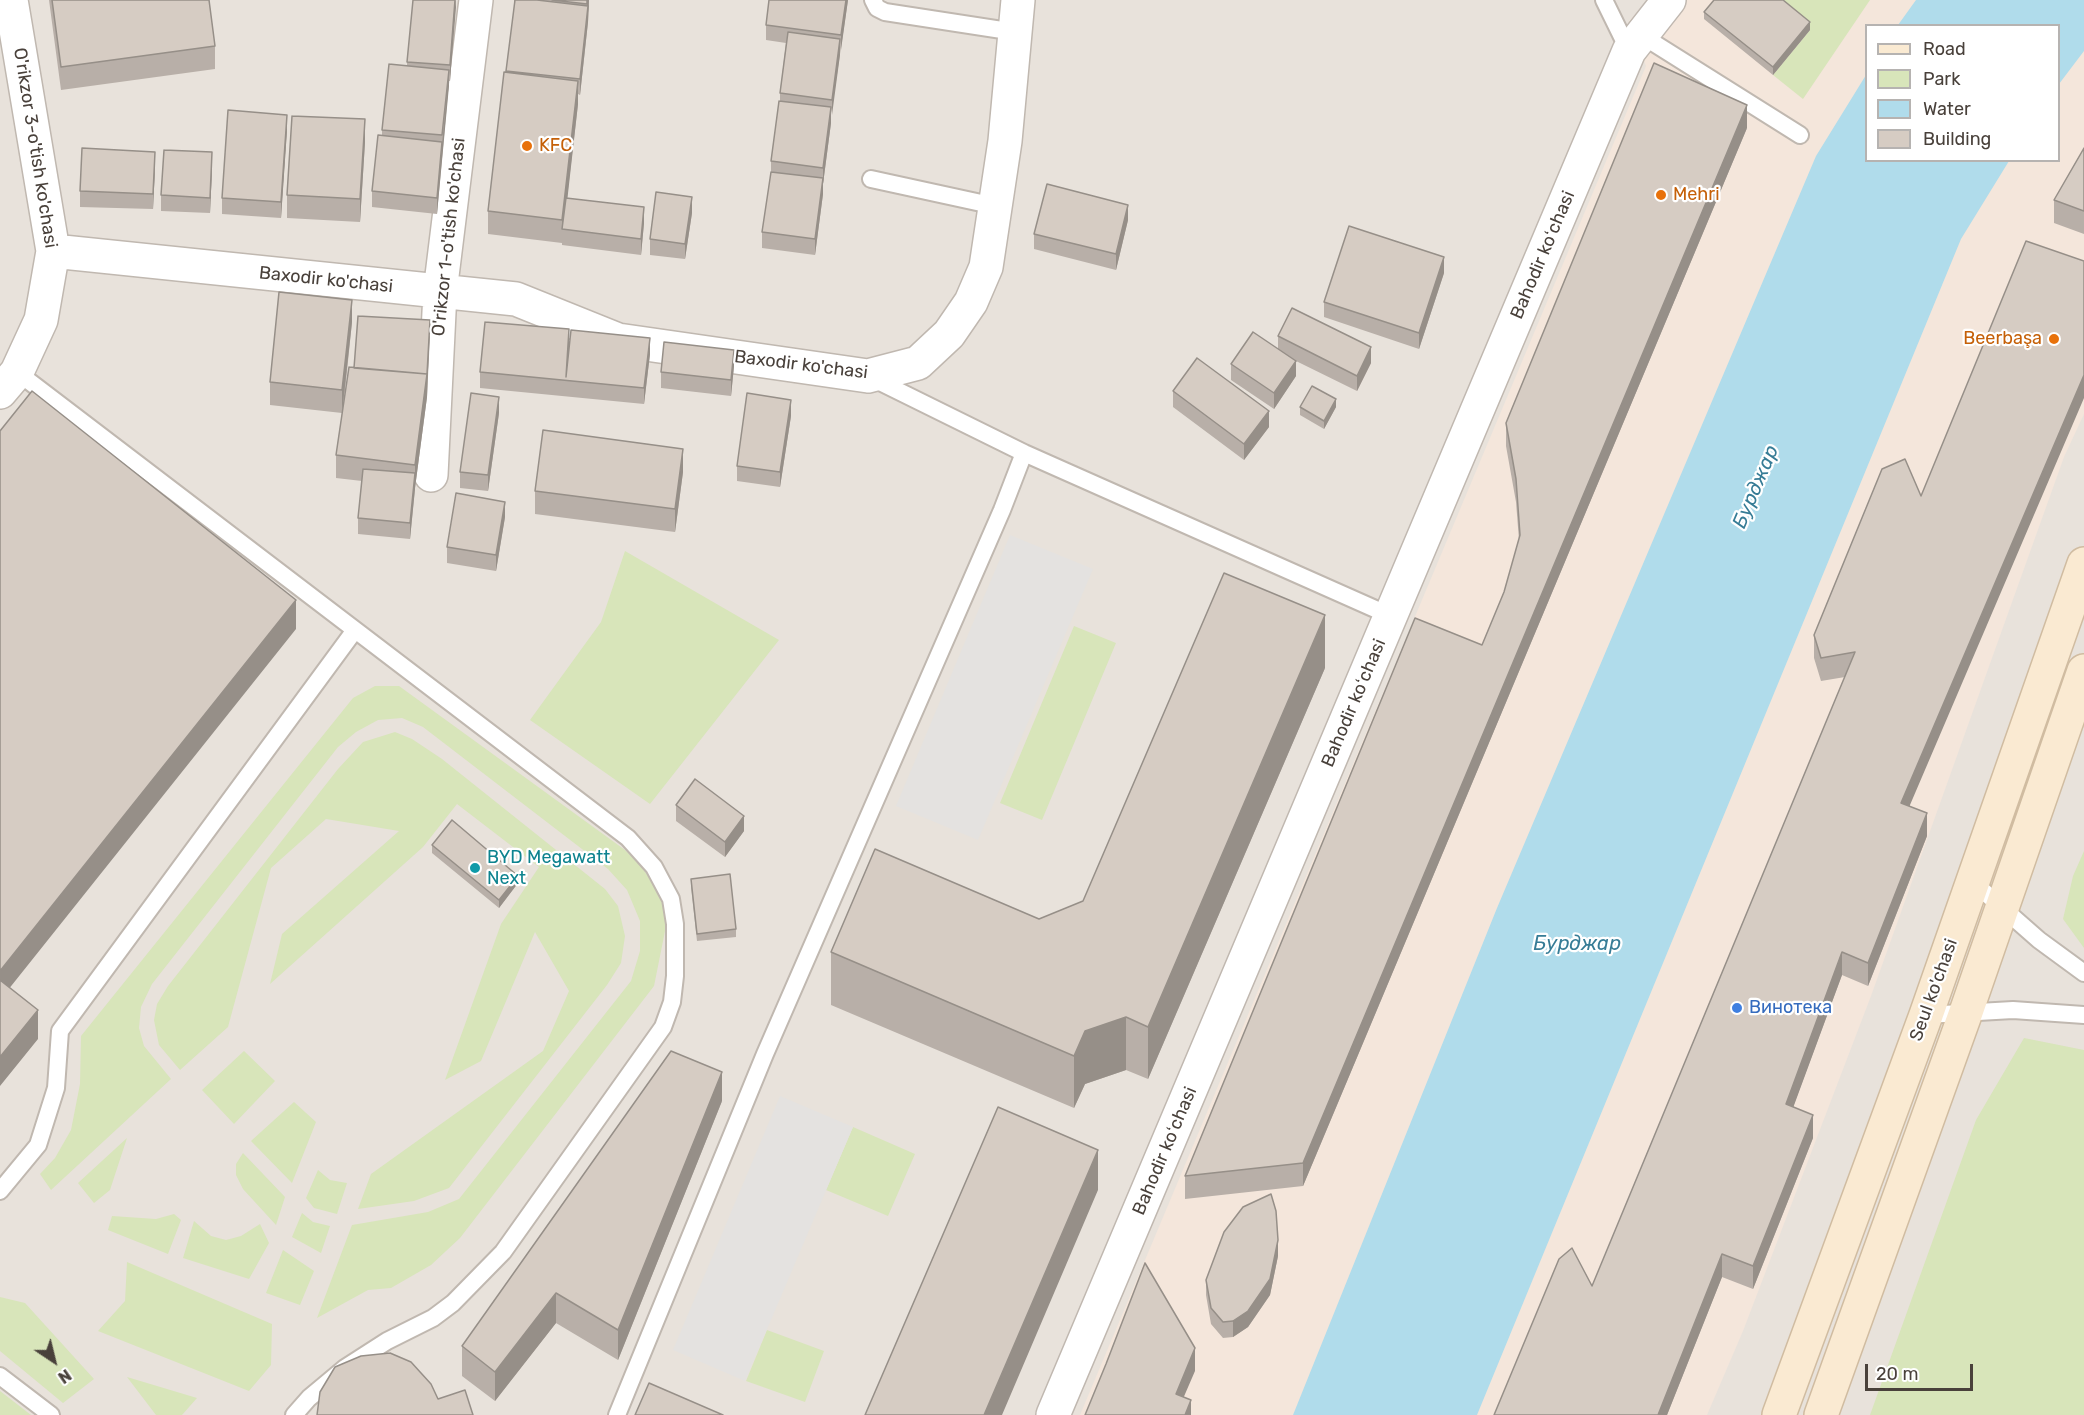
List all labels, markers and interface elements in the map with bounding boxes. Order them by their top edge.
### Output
legend [1865,24,2060,162]
text: Road [1923,38,1966,60]
street label: O'rikzor 3-o'tish ko'chasi [8,46,62,250]
text: Park [1923,68,1960,90]
text: Water [1923,98,1971,120]
text: Building [1923,128,1991,150]
place label: KFC [539,135,572,157]
street label: O'rikzor 1-o'tish ko'chasi [428,137,470,337]
marker: KFC [520,139,534,153]
place label: Mehri [1673,184,1720,206]
street label: Bahodir koʻchasi [1506,188,1580,322]
marker: Mehri [1654,188,1668,202]
street label: Baxodir ko'chasi [258,262,394,298]
place label: Beerbaşa [1963,328,2042,350]
marker: Beerbaşa [2047,332,2061,346]
street label: Baxodir ko'chasi [733,346,869,384]
water label: Бурджар [1728,442,1784,532]
street label: Bahodir koʻchasi [1317,636,1391,770]
place label: BYD Megawatt Next [487,847,610,890]
marker: BYD Megawatt Next [468,861,482,875]
water label: Бурджар [1533,932,1621,956]
street label: Seul ko'chasi [1906,936,1962,1044]
place label: Винотека [1749,997,1832,1019]
marker: Винотека [1730,1001,1744,1015]
street label: Bahodir koʻchasi [1128,1084,1202,1218]
north arrow [24,1331,84,1391]
scale bar [1868,1352,1976,1390]
text: 20 m [1876,1363,1918,1385]
text: N [54,1365,75,1387]

